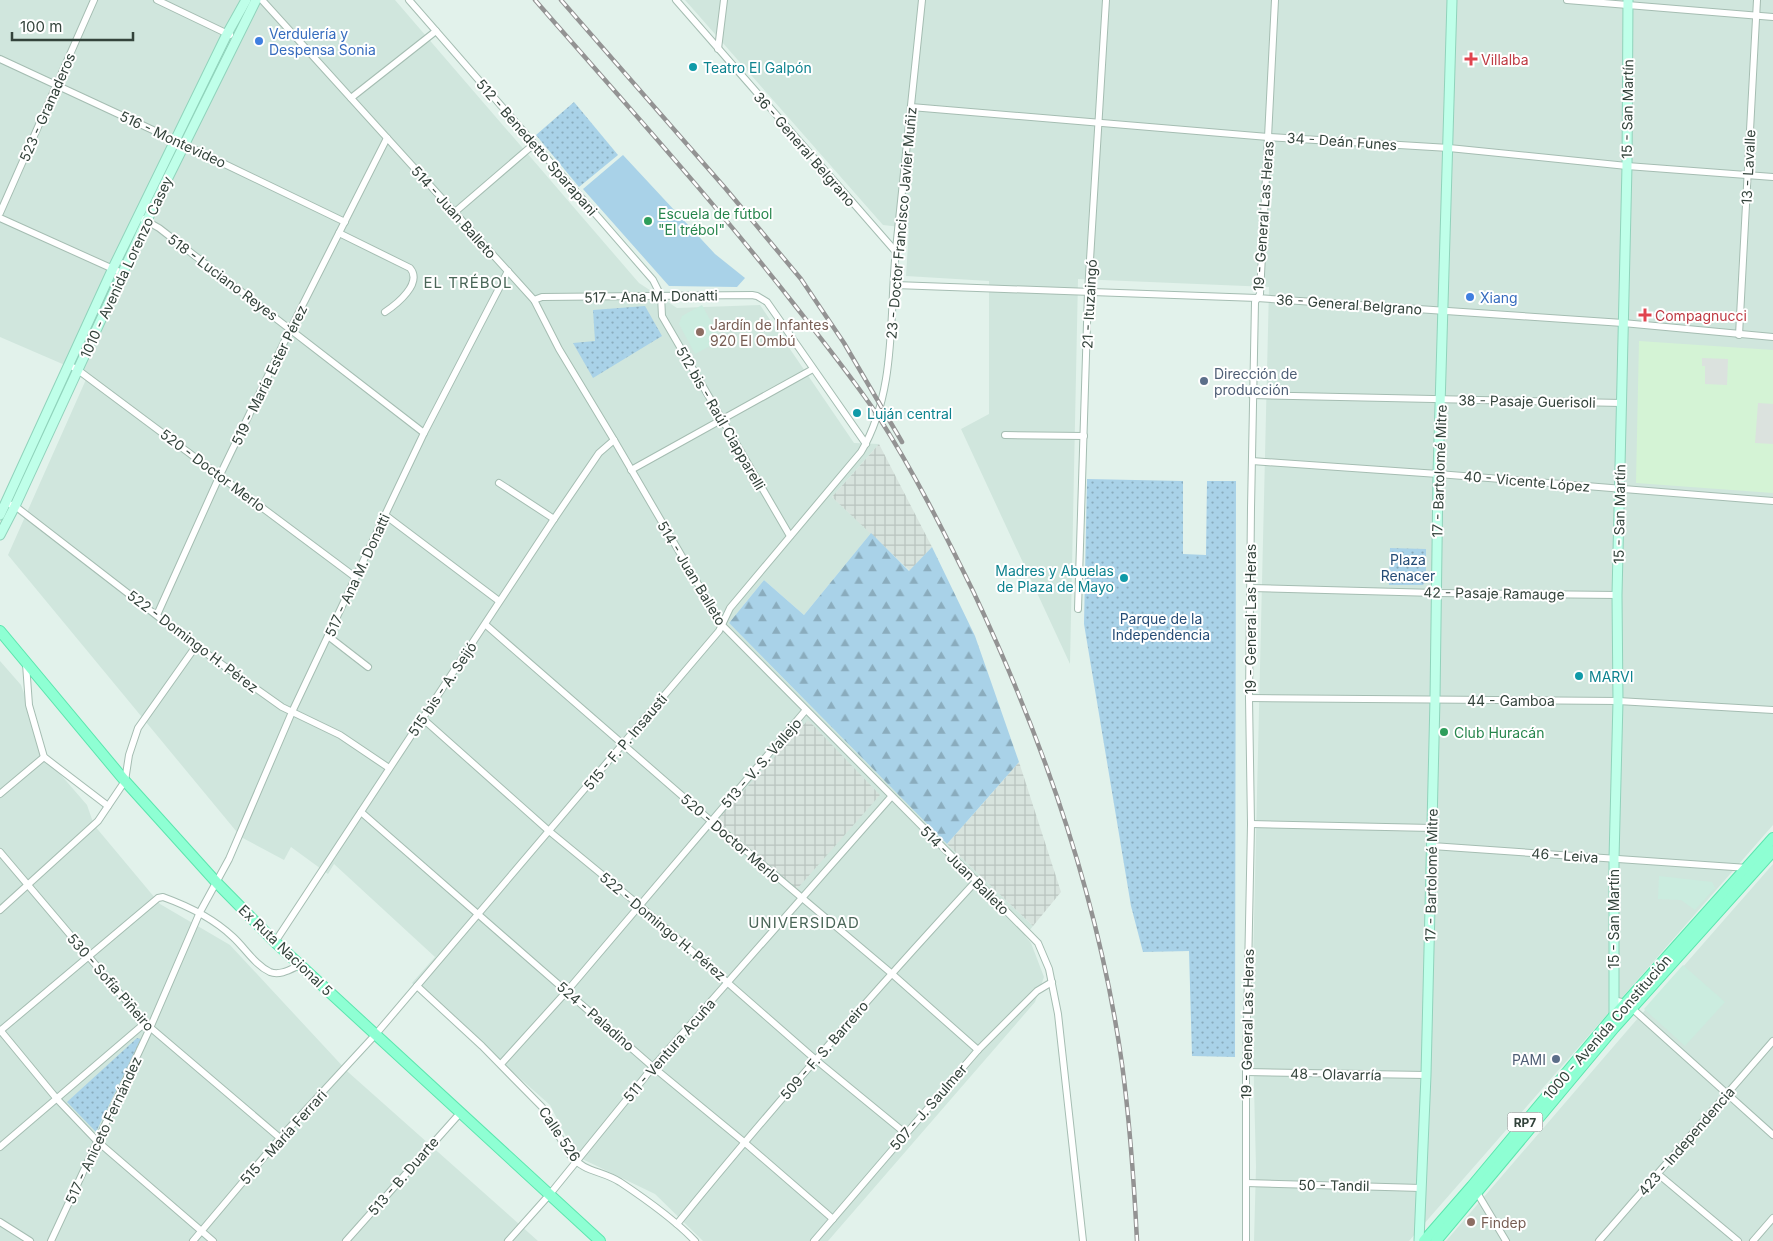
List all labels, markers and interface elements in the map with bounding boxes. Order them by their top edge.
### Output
scale bar [12,10,134,42]
text: 100 m [20,17,62,36]
place label: Verdulería y Despensa Sonia [269,25,376,58]
marker: Verdulería y Despensa Sonia [253,35,265,47]
street label: 523 - Granaderos [15,50,79,164]
place label: Villalba [1481,51,1529,68]
marker: Villalba [1465,53,1477,65]
place label: Teatro El Galpón [703,59,812,76]
street label: 15 - San Martín [1618,59,1636,159]
marker: Teatro El Galpón [687,61,699,73]
street label: 512 - Benedetto Sparapani [473,75,601,219]
street label: 36 - General Belgrano [751,88,859,210]
street label: 23 - Doctor Francisco Javier Muñiz [882,106,920,340]
street label: 516 - Montevideo [117,107,229,171]
street label: 34 - Deán Funes [1286,129,1398,153]
street label: 13 - Lavalle [1738,129,1758,205]
street label: 19 - General Las Heras [1249,140,1277,292]
street label: 514 - Juan Balleto [408,162,500,262]
street label: 1010 - Avenida Lorenzo Casey [76,173,176,361]
place label: Escuela de fútbol "El trébol" [658,205,773,238]
marker: Escuela de fútbol "El trébol" [642,215,654,227]
street label: 518 - Luciano Reyes [165,230,281,324]
street label: 21 - Ituzaingó [1078,259,1100,349]
district label: EL TRÉBOL [424,273,512,292]
street label: 517 - Ana M. Donatti [584,286,718,306]
place label: Xiang [1480,289,1518,306]
street label: 36 - General Belgrano [1275,290,1423,318]
marker: Xiang [1464,291,1476,303]
street label: 519 - María Ester Pérez [228,302,310,448]
place label: Compagnucci [1655,307,1747,324]
marker: Compagnucci [1639,309,1651,321]
place label: Jardín de Infantes 920 El Ombú [710,316,829,349]
marker: Jardín de Infantes 920 El Ombú [694,326,706,338]
street label: 512 bis - Raúl Ciapparelli [673,343,769,493]
place label: Dirección de producción [1214,365,1297,398]
marker: Dirección de producción [1198,375,1210,387]
street label: 38 - Pasaje Guerisoli [1458,391,1596,411]
street label: 17 - Bartolomé Mitre [1428,404,1450,538]
place label: Luján central [867,405,952,422]
marker: Luján central [851,407,863,419]
street label: 520 - Doctor Merlo [157,425,269,515]
street label: 15 - San Martín [1610,464,1628,564]
street label: 40 - Vicente López [1463,467,1591,495]
street label: 517 - Ana M. Donatti [321,511,393,639]
street label: 514 - Juan Balleto [654,518,730,628]
street label: 19 - General Las Heras [1242,544,1259,694]
park label: Plaza Renacer [1381,551,1435,584]
place label: Madres y Abuelas de Plaza de Mayo [995,562,1114,595]
marker: Madres y Abuelas de Plaza de Mayo [1118,572,1130,584]
street label: 42 - Pasaje Ramauge [1423,583,1565,603]
street label: 522 - Domingo H. Pérez [124,586,262,696]
park label: Parque de la Independencia [1112,610,1210,643]
street label: 515 bis - A. Seijó [404,639,480,739]
place label: MARVI [1589,668,1634,685]
marker: MARVI [1573,670,1585,682]
street label: 515 - F. P. Insausti [580,691,670,793]
street label: 44 - Gamboa [1467,692,1555,709]
street label: 513 - V. S. Vallejo [717,714,805,812]
place label: Club Huracán [1454,724,1545,741]
marker: Club Huracán [1438,726,1450,738]
street label: 520 - Doctor Merlo [678,790,784,886]
street label: 17 - Bartolomé Mitre [1421,808,1441,942]
street label: 514 - Juan Balleto [917,822,1013,918]
street label: 46 - Leiva [1531,844,1599,866]
street label: 522 - Domingo H. Pérez [596,868,730,984]
street label: 15 - San Martín [1605,869,1622,969]
street label: Ex Ruta Nacional 5 [236,901,336,999]
district label: UNIVERSIDAD [748,913,860,932]
street label: 530 - Sofía Piñeiro [64,930,158,1034]
street label: 19 - General Las Heras [1237,949,1257,1099]
street label: 1000 - Avenida Constitución [1540,951,1674,1103]
street label: 524 - Paladino [554,978,638,1054]
street label: 511 - Ventura Acuña [619,995,719,1105]
street label: 509 - F. S. Barreiro [776,997,872,1103]
place label: PAMI [1512,1051,1546,1068]
marker: PAMI [1550,1053,1562,1065]
street label: 517 - Aniceto Fernández [61,1054,145,1206]
street label: 507 - J. Saulmer [886,1060,970,1154]
street label: 48 - Olavarría [1290,1065,1382,1083]
street label: 423 - Independencia [1634,1083,1738,1199]
street label: 515 - María Ferrari [236,1086,330,1188]
street label: Calle 526 [535,1103,585,1165]
road number: RP7 [1508,1112,1542,1132]
street label: 513 - B. Duarte [364,1133,442,1219]
street label: 50 - Tandil [1298,1176,1370,1194]
place label: Findep [1481,1214,1526,1231]
marker: Findep [1465,1216,1477,1228]

